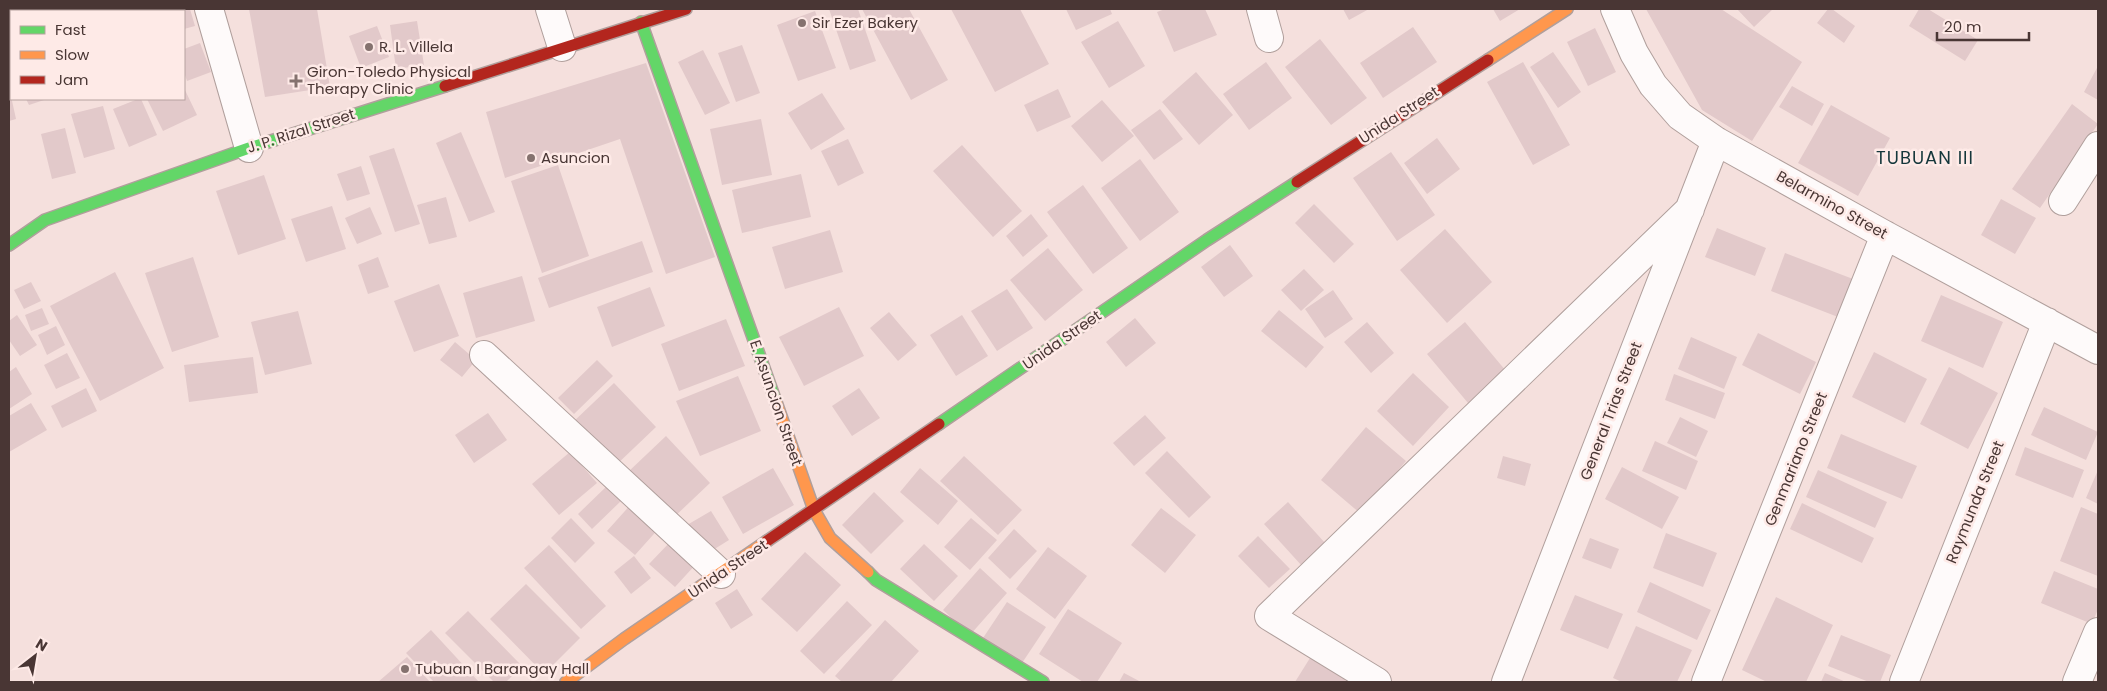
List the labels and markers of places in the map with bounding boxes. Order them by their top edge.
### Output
place label: Sir Ezer Bakery [812,12,918,33]
marker: Sir Ezer Bakery [796,17,808,29]
place label: R. L. Villela [379,36,453,57]
marker: R. L. Villela [363,41,375,53]
place label: Giron-Toledo Physical Therapy Clinic [307,61,471,99]
marker: Giron-Toledo Physical Therapy Clinic [289,74,303,88]
place label: Asuncion [541,147,610,168]
marker: Asuncion [525,152,537,164]
place label: Tubuan I Barangay Hall [415,658,589,679]
marker: Tubuan I Barangay Hall [399,663,411,675]

